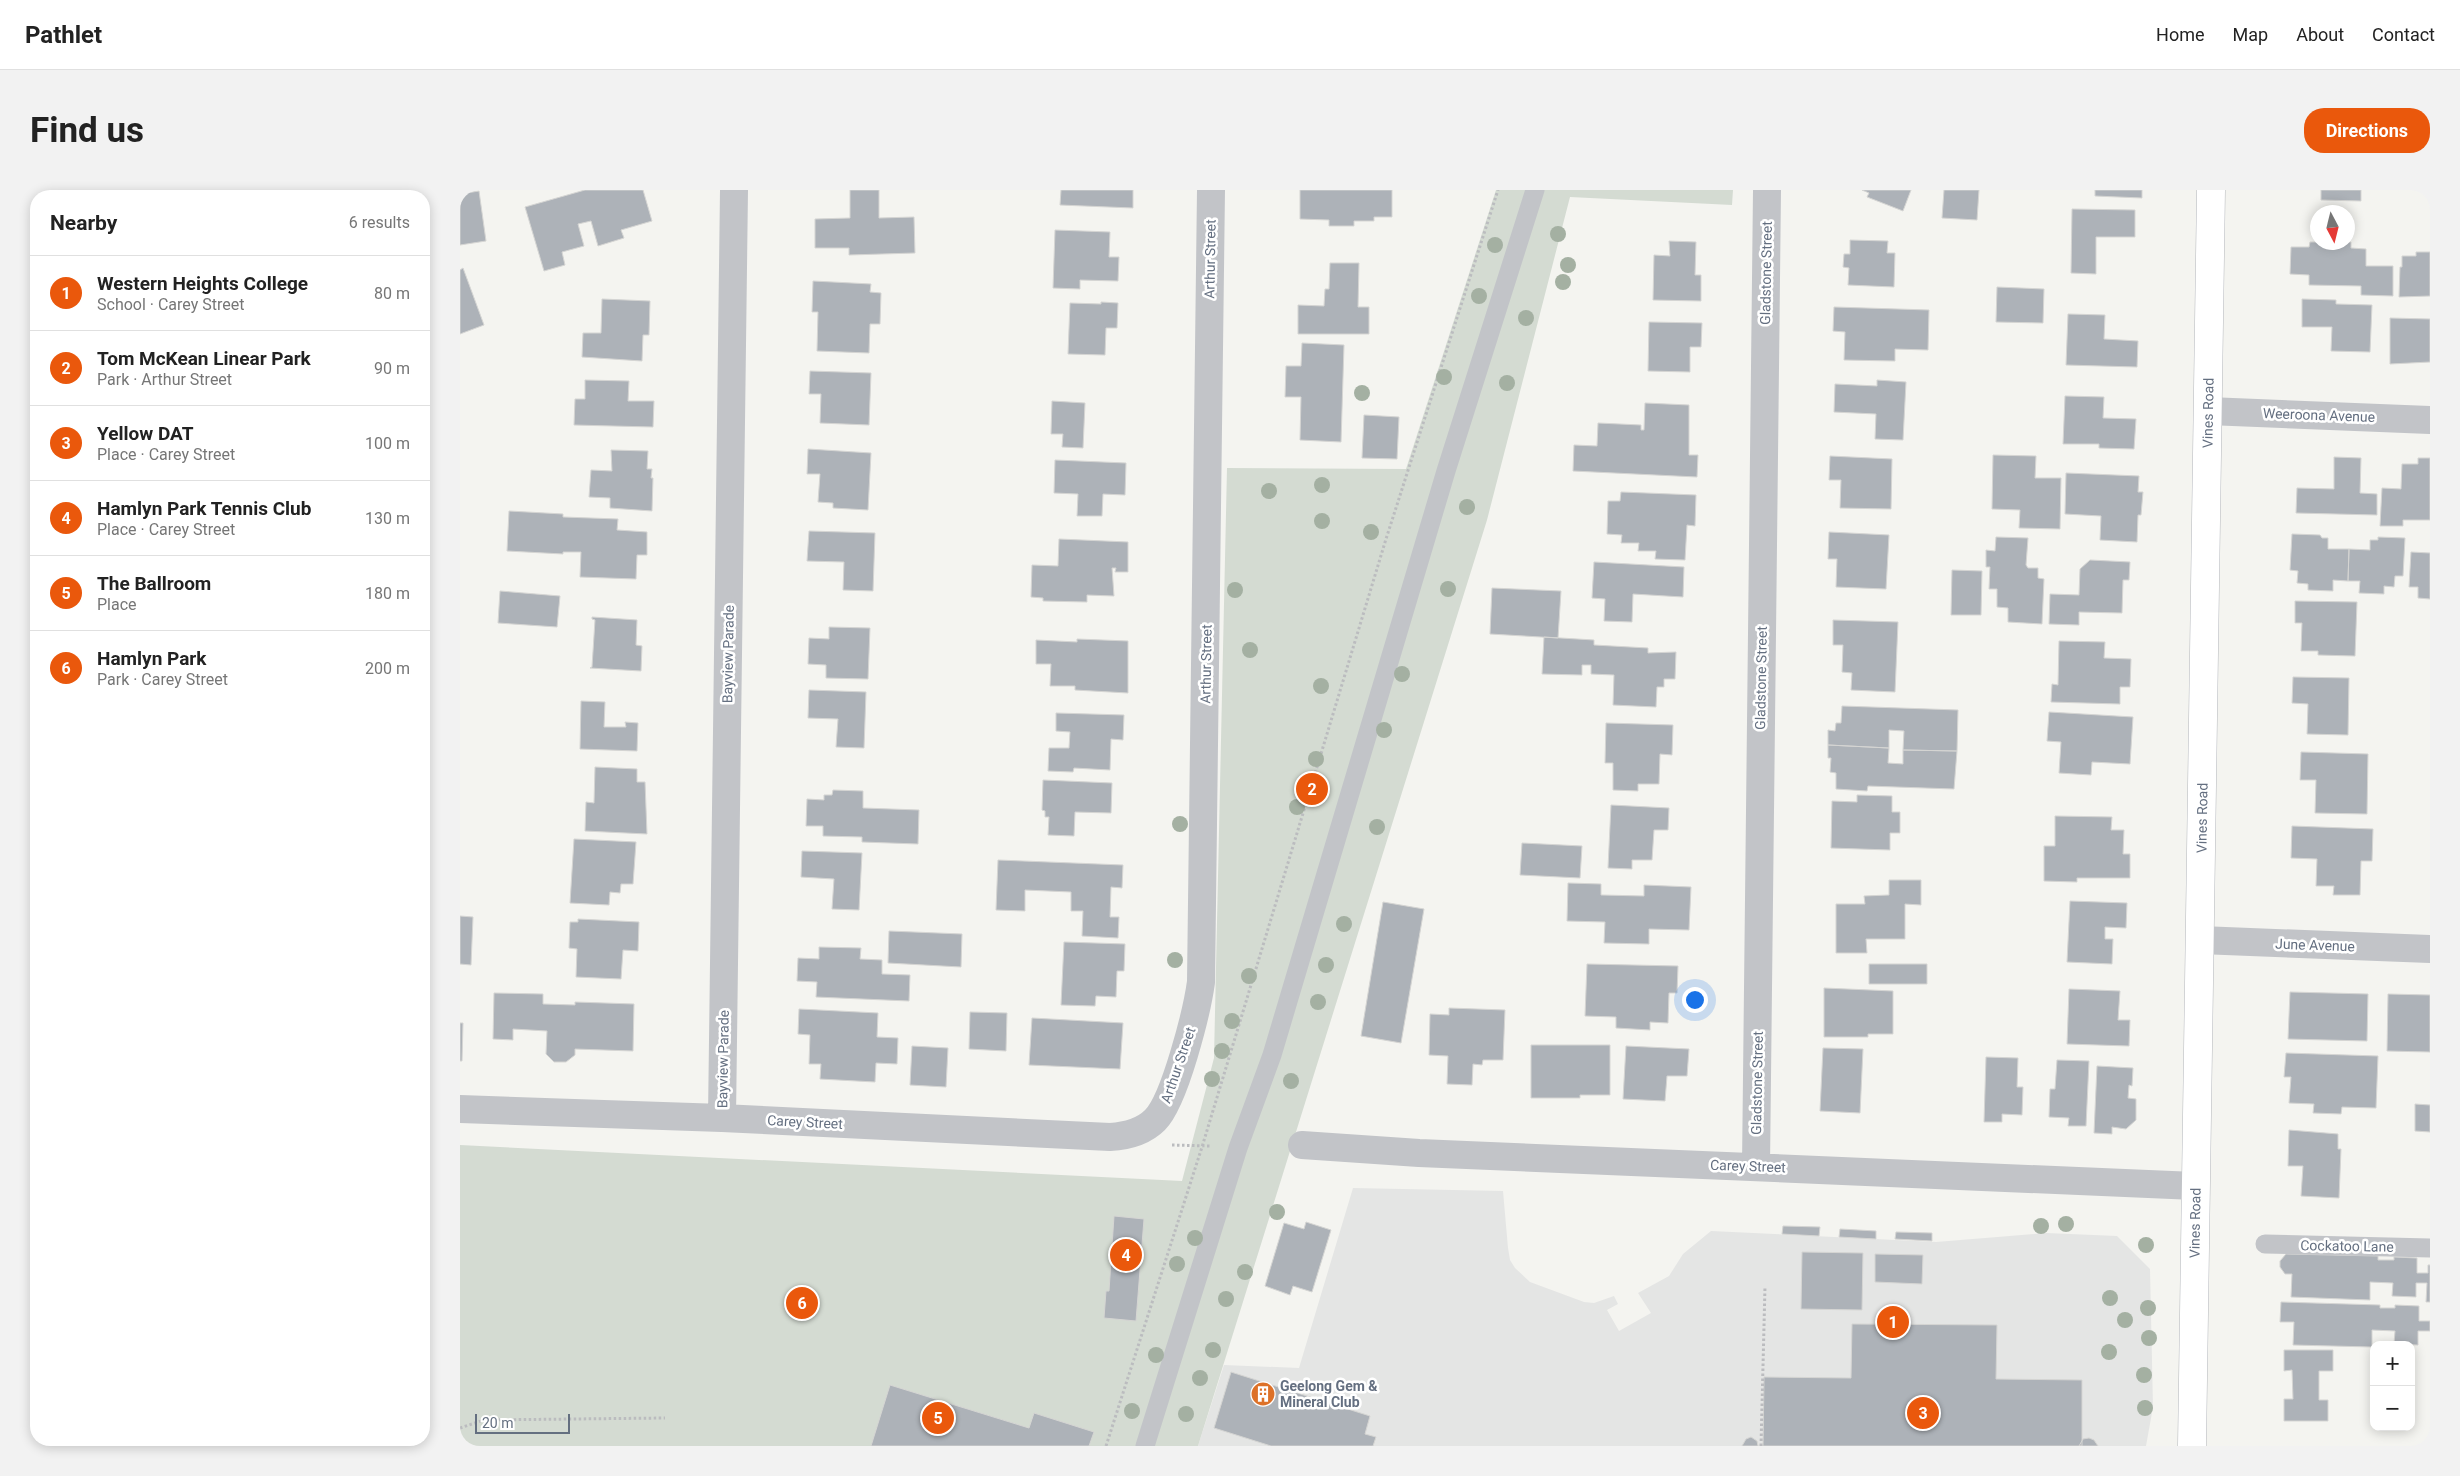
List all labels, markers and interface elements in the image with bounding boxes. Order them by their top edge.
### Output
text: Pathlet [25,21,102,49]
text: Home [2156,24,2205,45]
text: Map [2233,24,2268,45]
text: About [2296,24,2344,45]
text: Contact [2372,24,2435,45]
button: Directions [2304,108,2430,153]
text: Find us [30,110,144,151]
north arrow [2310,205,2355,250]
text: Nearby [50,211,117,235]
text: 6 results [349,213,410,232]
street label: Arthur Street [1201,219,1219,299]
street label: Gladstone Street [1757,221,1775,325]
text: Western Heights College [97,272,308,295]
text: 1 [61,284,71,303]
text: 80 m [374,284,410,303]
text: School · Carey Street [97,295,244,314]
text: Tom McKean Linear Park [97,347,311,370]
text: 2 [61,359,71,378]
text: 90 m [374,359,410,378]
text: Park · Arthur Street [97,370,232,389]
street label: Vines Road [2199,378,2217,448]
street label: Weeroona Avenue [2263,405,2375,425]
text: Yellow DAT [97,422,193,445]
text: 3 [61,434,71,453]
text: 100 m [365,434,410,453]
text: Place · Carey Street [97,445,235,464]
text: Hamlyn Park Tennis Club [97,497,311,520]
text: 4 [61,509,71,528]
text: 130 m [365,509,410,528]
text: Place · Carey Street [97,520,235,539]
text: The Ballroom [97,572,211,595]
text: 5 [61,584,71,603]
text: 180 m [365,584,410,603]
text: Place [97,595,137,614]
street label: Bayview Parade [719,605,737,703]
street label: Arthur Street [1197,624,1215,704]
street label: Gladstone Street [1752,626,1770,730]
text: Hamlyn Park [97,647,206,670]
text: 6 [61,659,71,678]
text: 200 m [365,659,410,678]
text: Park · Carey Street [97,670,228,689]
pin: 2 [1296,770,1328,808]
street label: Vines Road [2193,783,2211,853]
street label: June Avenue [2275,936,2355,954]
your location [1682,987,1708,1013]
street label: Bayview Parade [714,1010,732,1108]
street label: Arthur Street [1158,1024,1199,1105]
street label: Gladstone Street [1748,1031,1766,1135]
street label: Carey Street [767,1112,844,1132]
street label: Carey Street [1710,1157,1787,1175]
street label: Vines Road [2186,1188,2204,1258]
pin: 4 [1110,1236,1142,1274]
street label: Cockatoo Lane [2300,1237,2394,1255]
pin: 6 [786,1284,818,1322]
pin: 1 [1877,1303,1909,1341]
map controls [2370,1341,2415,1431]
button: + [2370,1341,2415,1386]
place label: Geelong Gem & Mineral Club [1280,1378,1378,1410]
building icon: Geelong Gem & Mineral Club [1250,1381,1276,1407]
button: − [2370,1386,2415,1431]
pin: 3 [1907,1394,1939,1432]
pin: 5 [922,1399,954,1437]
scale bar [475,1411,570,1434]
text: 20 m [482,1415,514,1431]

